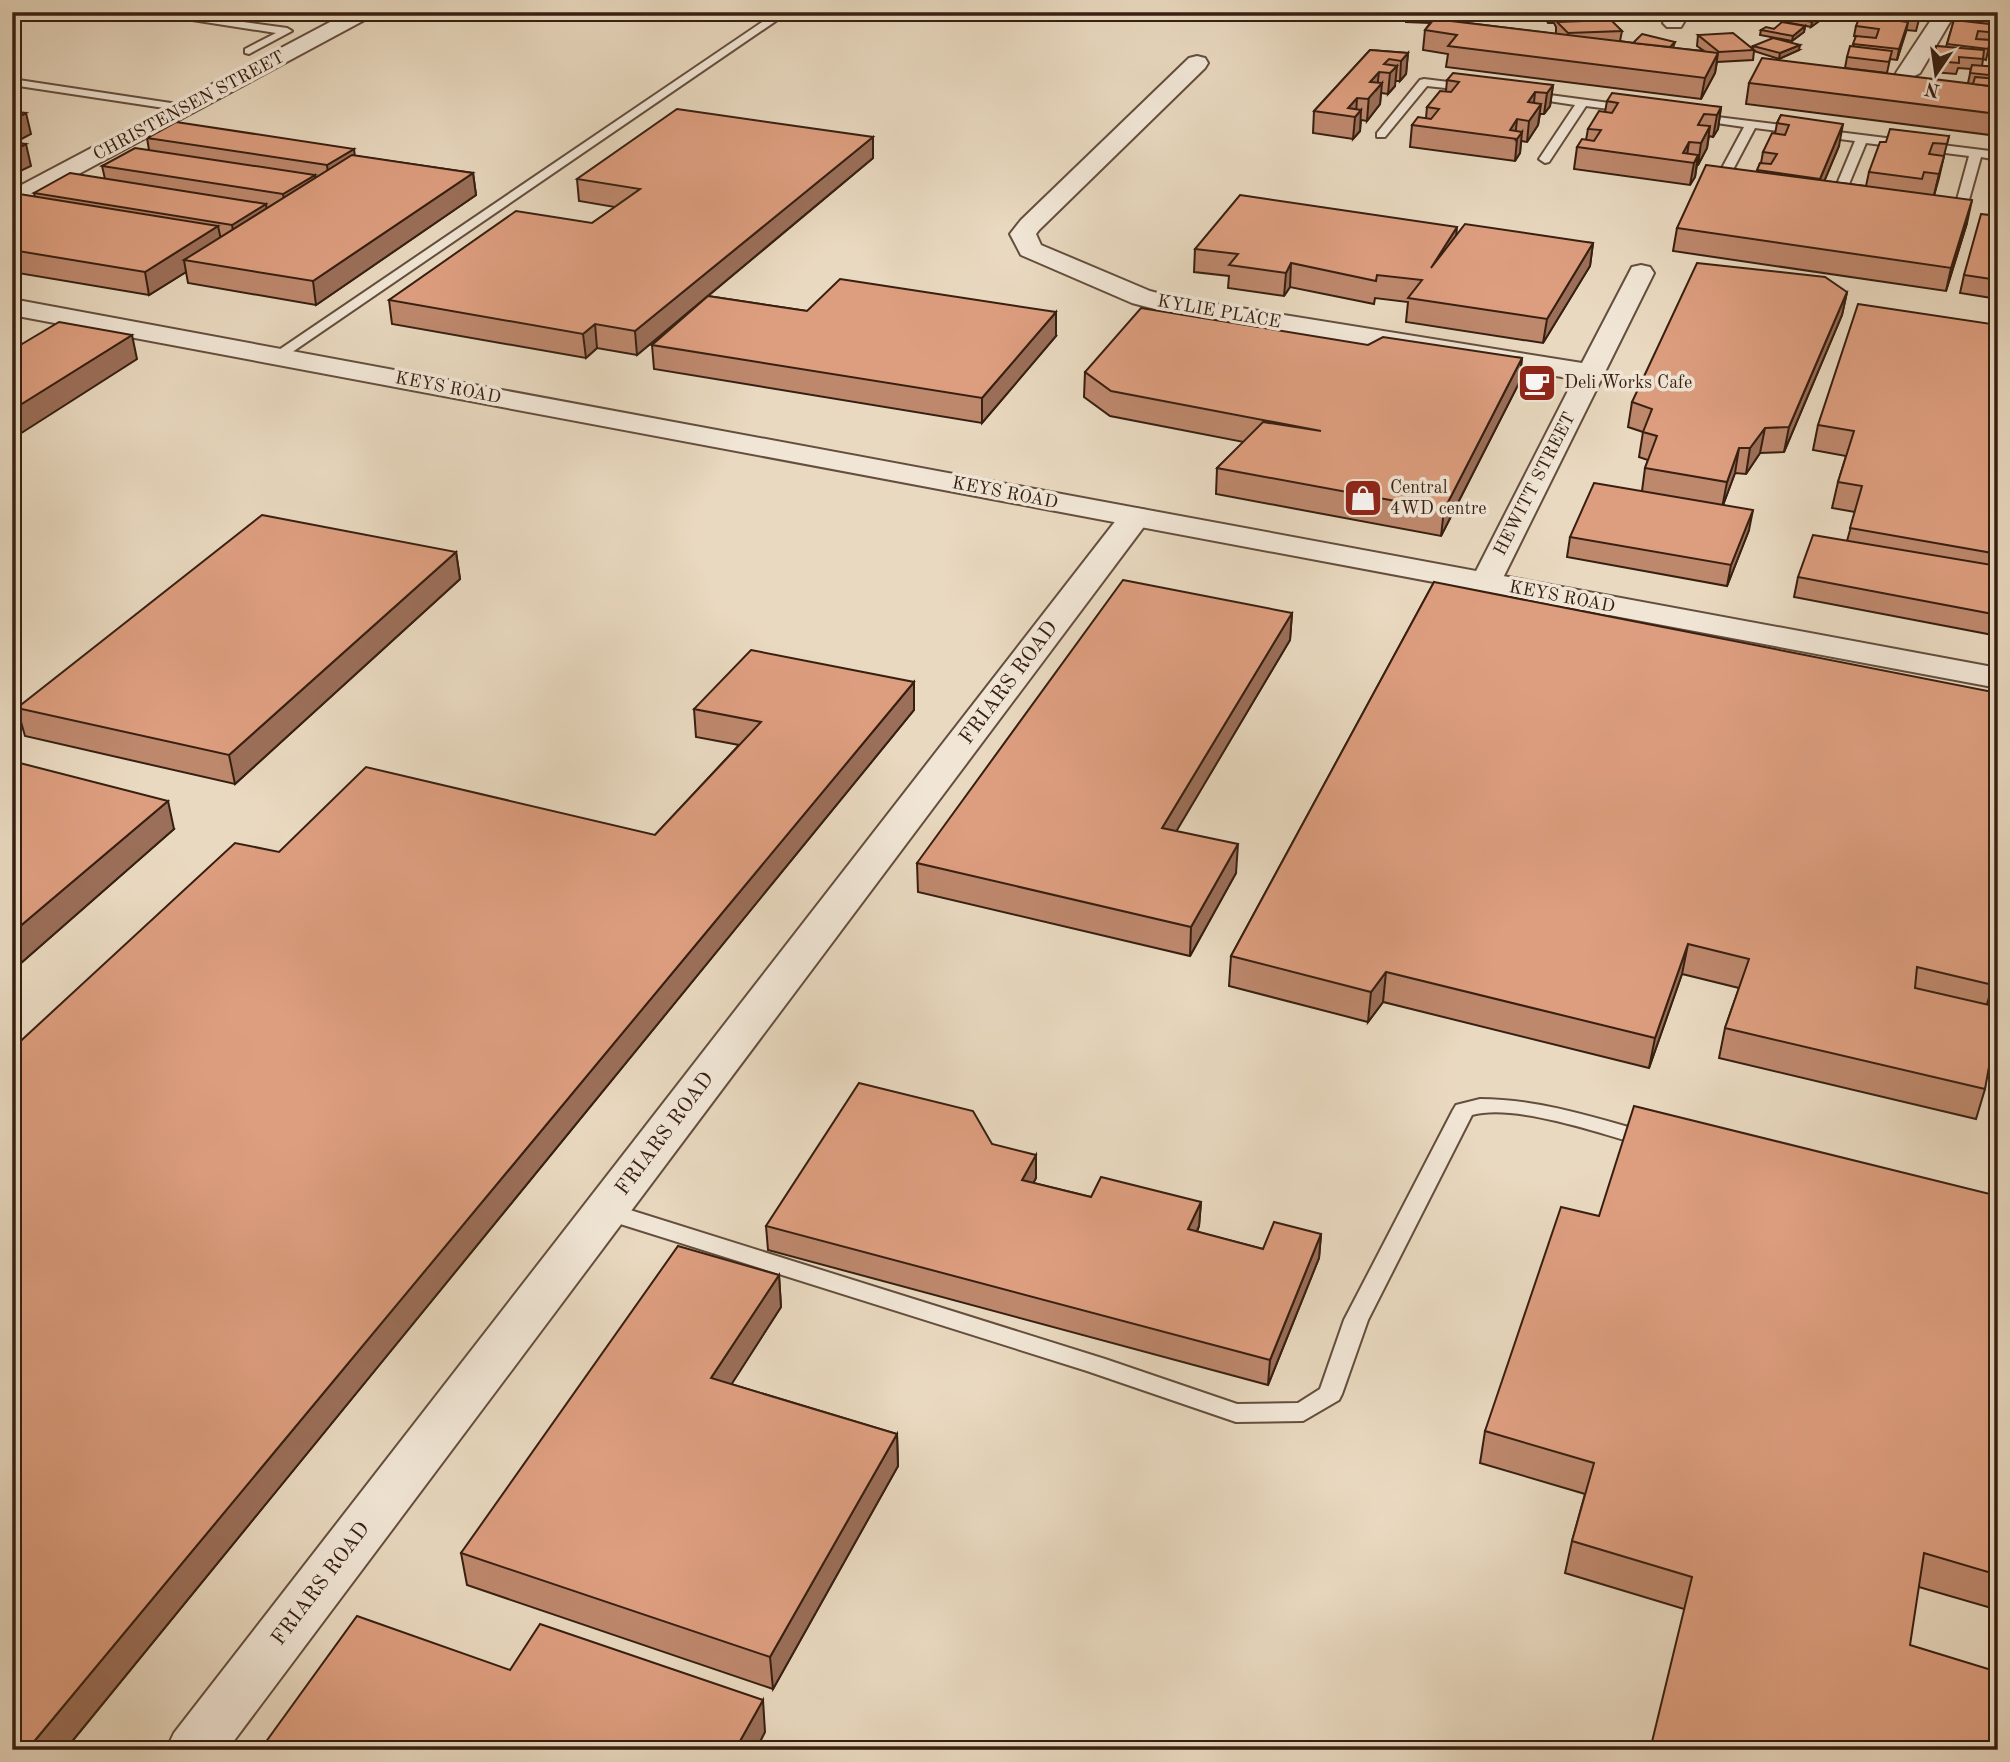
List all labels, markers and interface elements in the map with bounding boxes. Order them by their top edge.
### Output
north arrow [1902,38,1972,108]
street label: CHRISTENSEN STREET [90,48,288,164]
text: N [1923,77,1942,99]
street label: KYLIE PLACE [1156,292,1282,332]
cafe icon: Deli Works Cafe [1516,362,1558,404]
street label: KEYS ROAD [393,369,503,407]
place label: Deli Works Cafe [1564,374,1692,392]
street label: HEWITT STREET [1491,409,1579,559]
street label: KEYS ROAD [950,474,1060,512]
shop icon: Central 4WD centre [1342,477,1384,519]
place label: Central 4WD centre [1390,479,1487,518]
street label: KEYS ROAD [1507,578,1617,616]
street label: FRIARS ROAD [956,617,1062,749]
street label: FRIARS ROAD [612,1068,718,1200]
street label: FRIARS ROAD [268,1518,374,1650]

